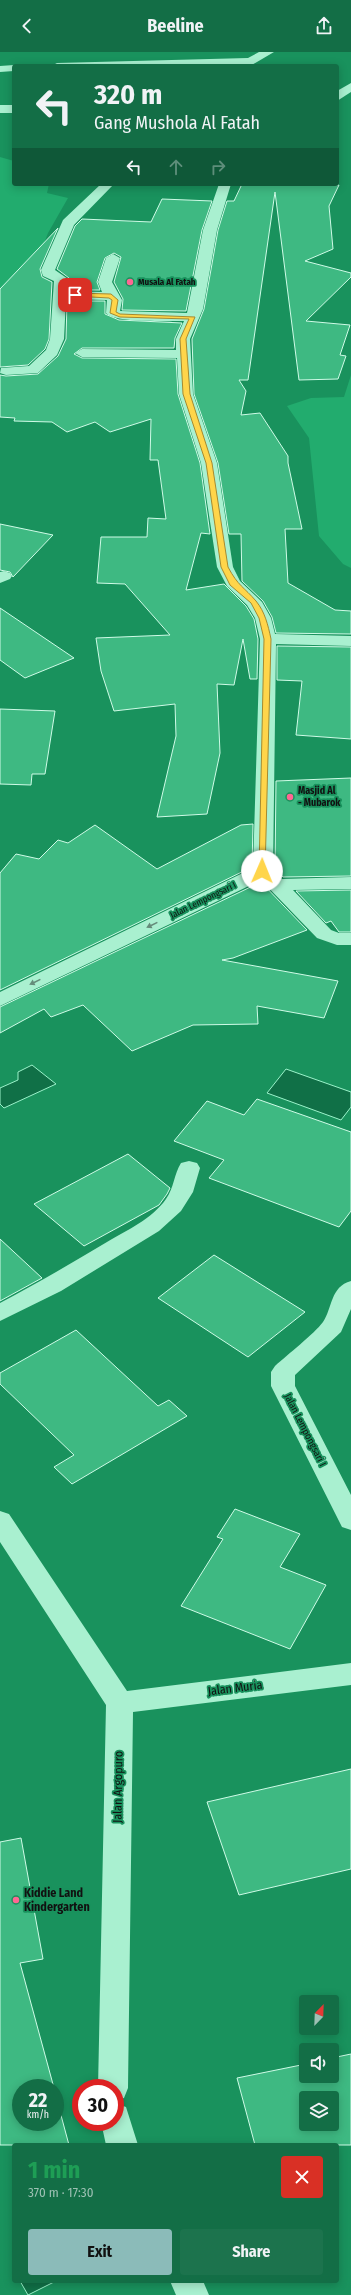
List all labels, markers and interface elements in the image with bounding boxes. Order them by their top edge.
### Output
icon: back [16,15,38,37]
text: Beeline [147,15,204,37]
icon: share [313,15,335,37]
text: 320 m [94,78,162,111]
icon: left [28,80,80,132]
text: Gang Mushola Al Fatah [94,112,260,134]
icon: left [123,156,145,178]
icon: ahead [165,156,187,178]
icon: right [207,156,229,178]
marker: Musala Al Fatah [125,277,135,287]
place label: Musala Al Fatah [138,277,196,287]
pin [58,278,92,312]
icon: arrive [64,284,86,306]
place label: Masjid Al - Mubarok [298,785,341,809]
marker: Masjid Al - Mubarok [285,792,295,802]
position arrow [241,850,283,892]
street label: Jalan Lempongsari I [168,880,238,920]
one-way arrow [146,922,158,928]
one-way arrow [30,979,41,986]
street label: Jalan Lempongsari I [281,1392,329,1468]
street label: Jalan Muria [207,1678,263,1698]
street label: Jalan Argopuro [110,1751,126,1823]
place label: Kiddie Land Kindergarten [24,1886,90,1914]
marker: Kiddie Land Kindergarten [11,1895,21,1905]
north arrow [299,1995,339,2035]
map controls [299,1995,339,2131]
button: sound [299,2043,339,2083]
speed limit sign: 30 [72,2079,124,2131]
text: 22 [29,2088,47,2112]
button: layers [299,2091,339,2131]
text: km/h [27,2109,49,2121]
text: 1 min [28,2156,80,2184]
button: close [281,2156,323,2198]
text: 370 m · 17:30 [28,2185,93,2200]
button: Exit [28,2229,172,2275]
button: Share [180,2229,323,2275]

